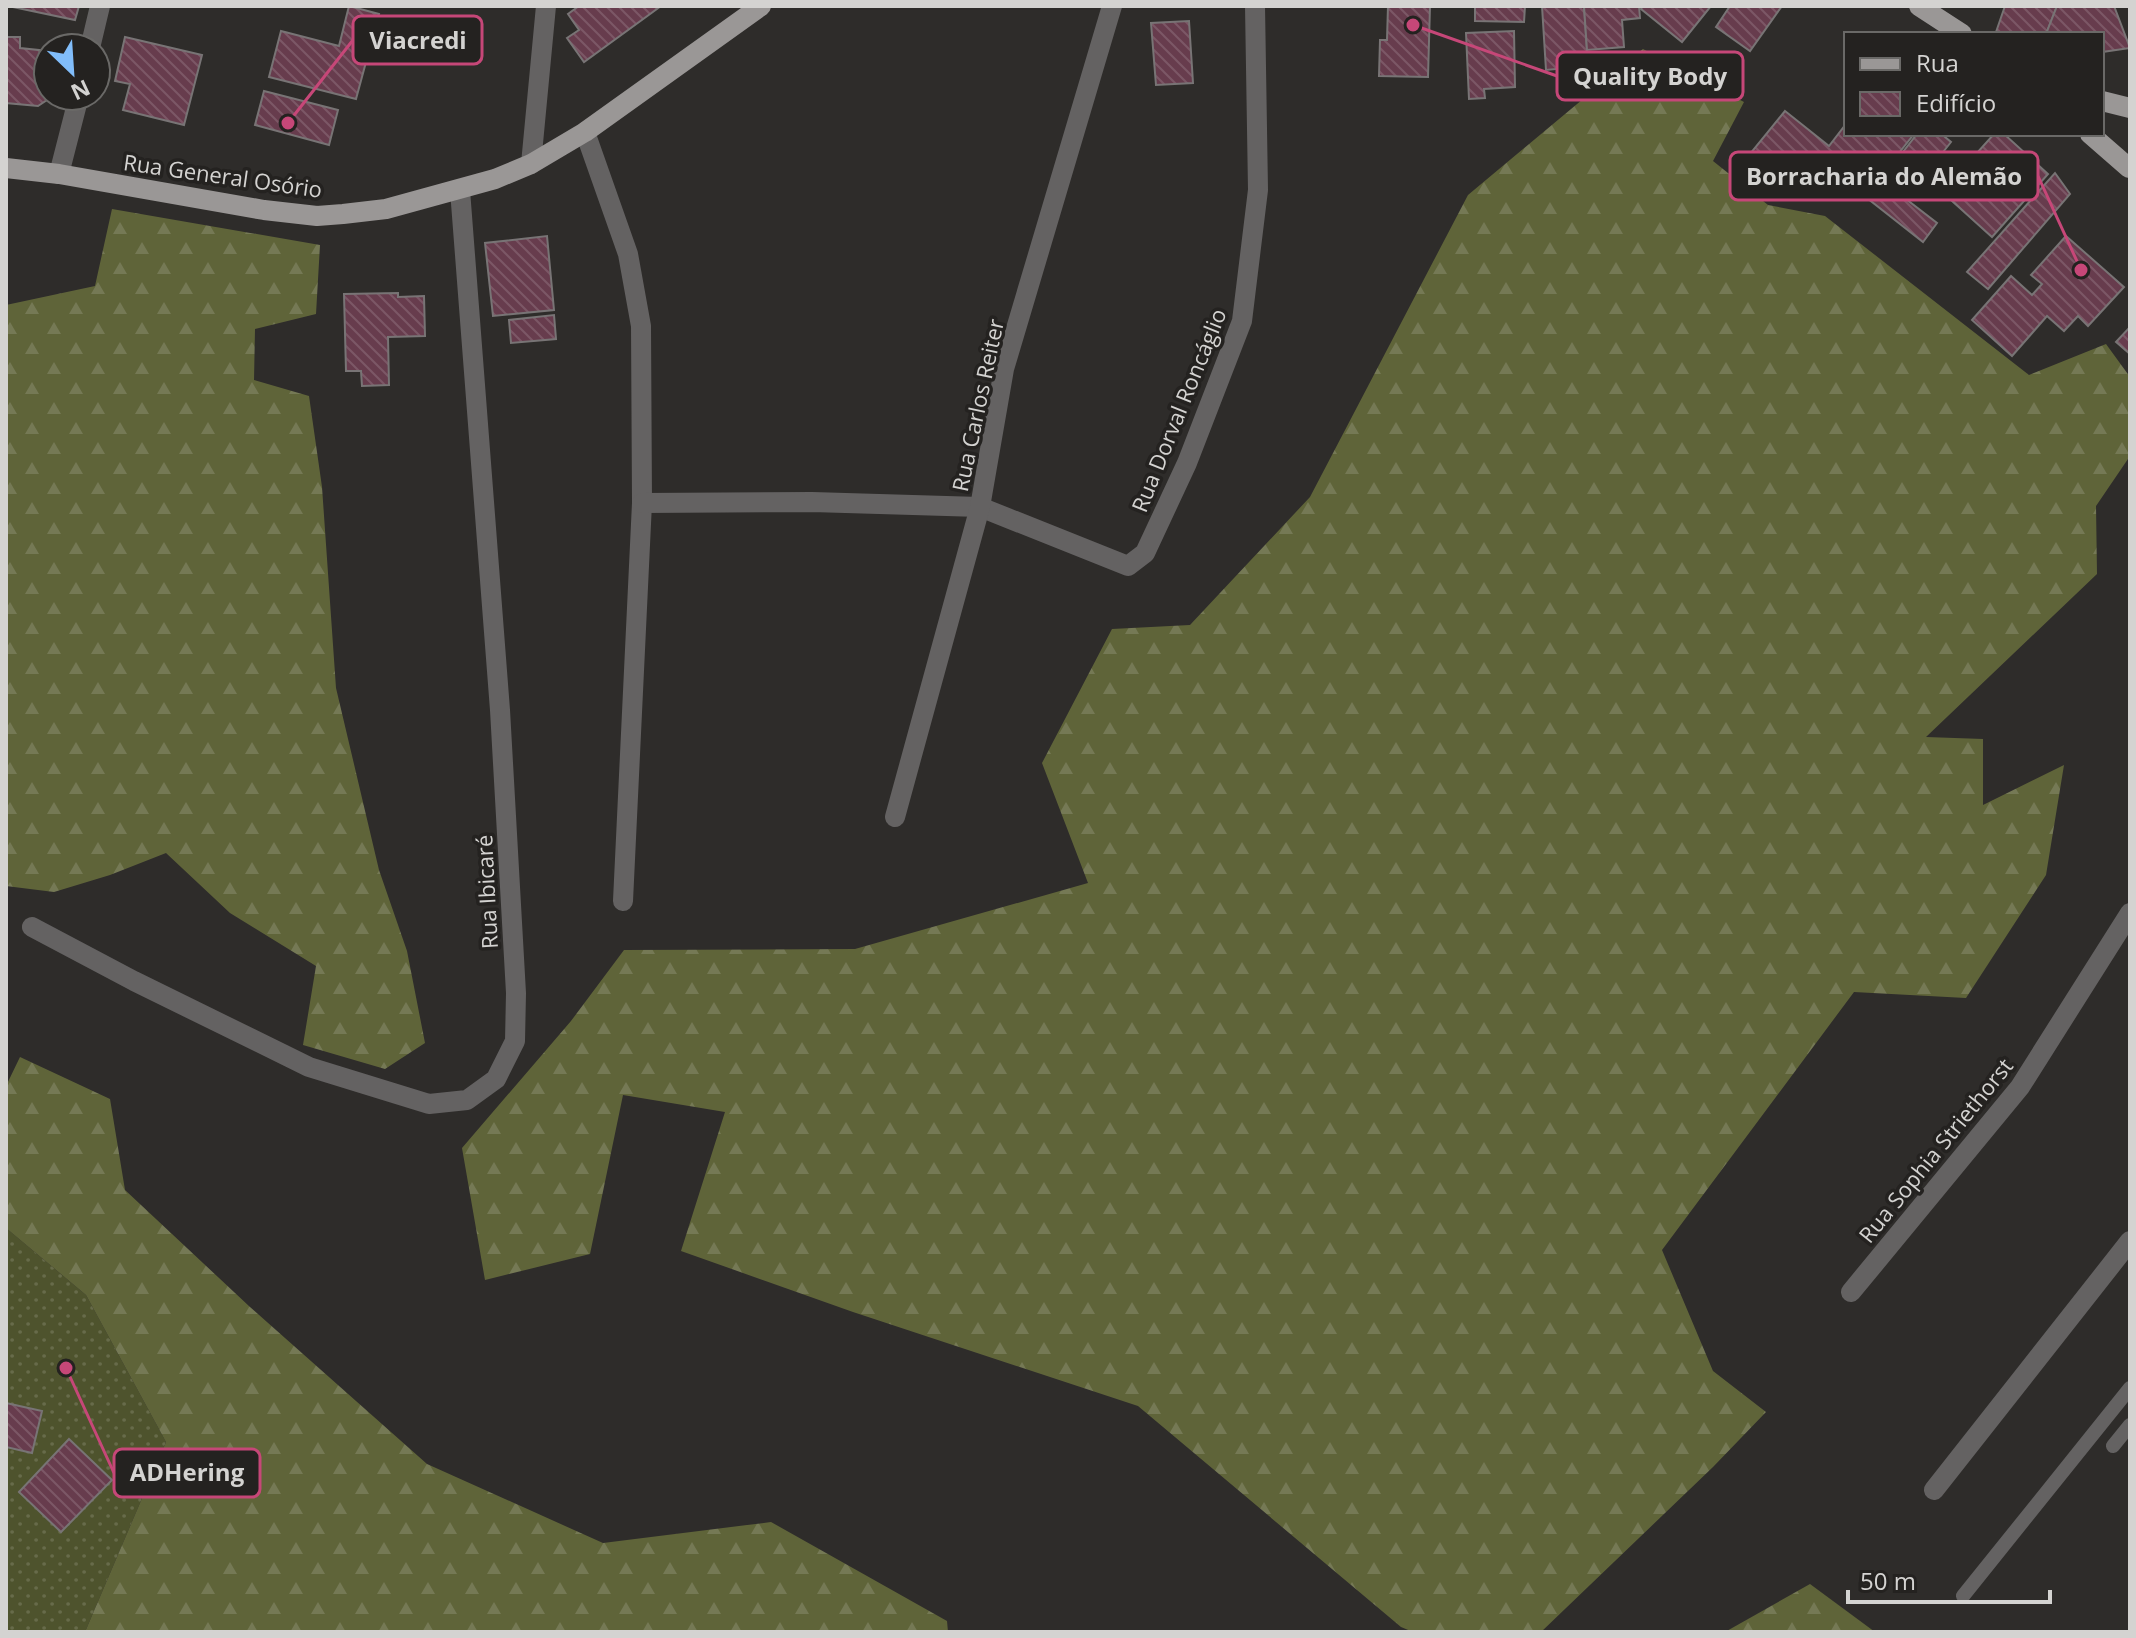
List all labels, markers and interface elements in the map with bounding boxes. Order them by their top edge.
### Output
callout: Viacredi [353,16,482,64]
text: Viacredi [369,23,467,56]
north arrow [32,32,112,112]
legend [1844,32,2104,136]
text: Rua [1916,46,1959,79]
callout: Quality Body [1557,52,1743,100]
text: Quality Body [1573,59,1727,92]
text: N [66,74,95,108]
text: Edifício [1916,86,1996,119]
street label: Rua General Osório [122,146,324,204]
callout: Borracharia do Alemão [1730,152,2038,200]
text: Borracharia do Alemão [1746,159,2022,192]
street label: Rua Dorval Roncáglio [1123,304,1233,516]
street label: Rua Carlos Reiter [944,316,1010,494]
street label: Rua Ibicaré [468,834,504,950]
street label: Rua Sophia Striethorst [1851,1051,2019,1249]
callout: ADHering [114,1449,260,1497]
text: ADHering [130,1455,245,1488]
scale bar [1848,1554,2050,1604]
text: 50 m [1860,1564,1916,1597]

